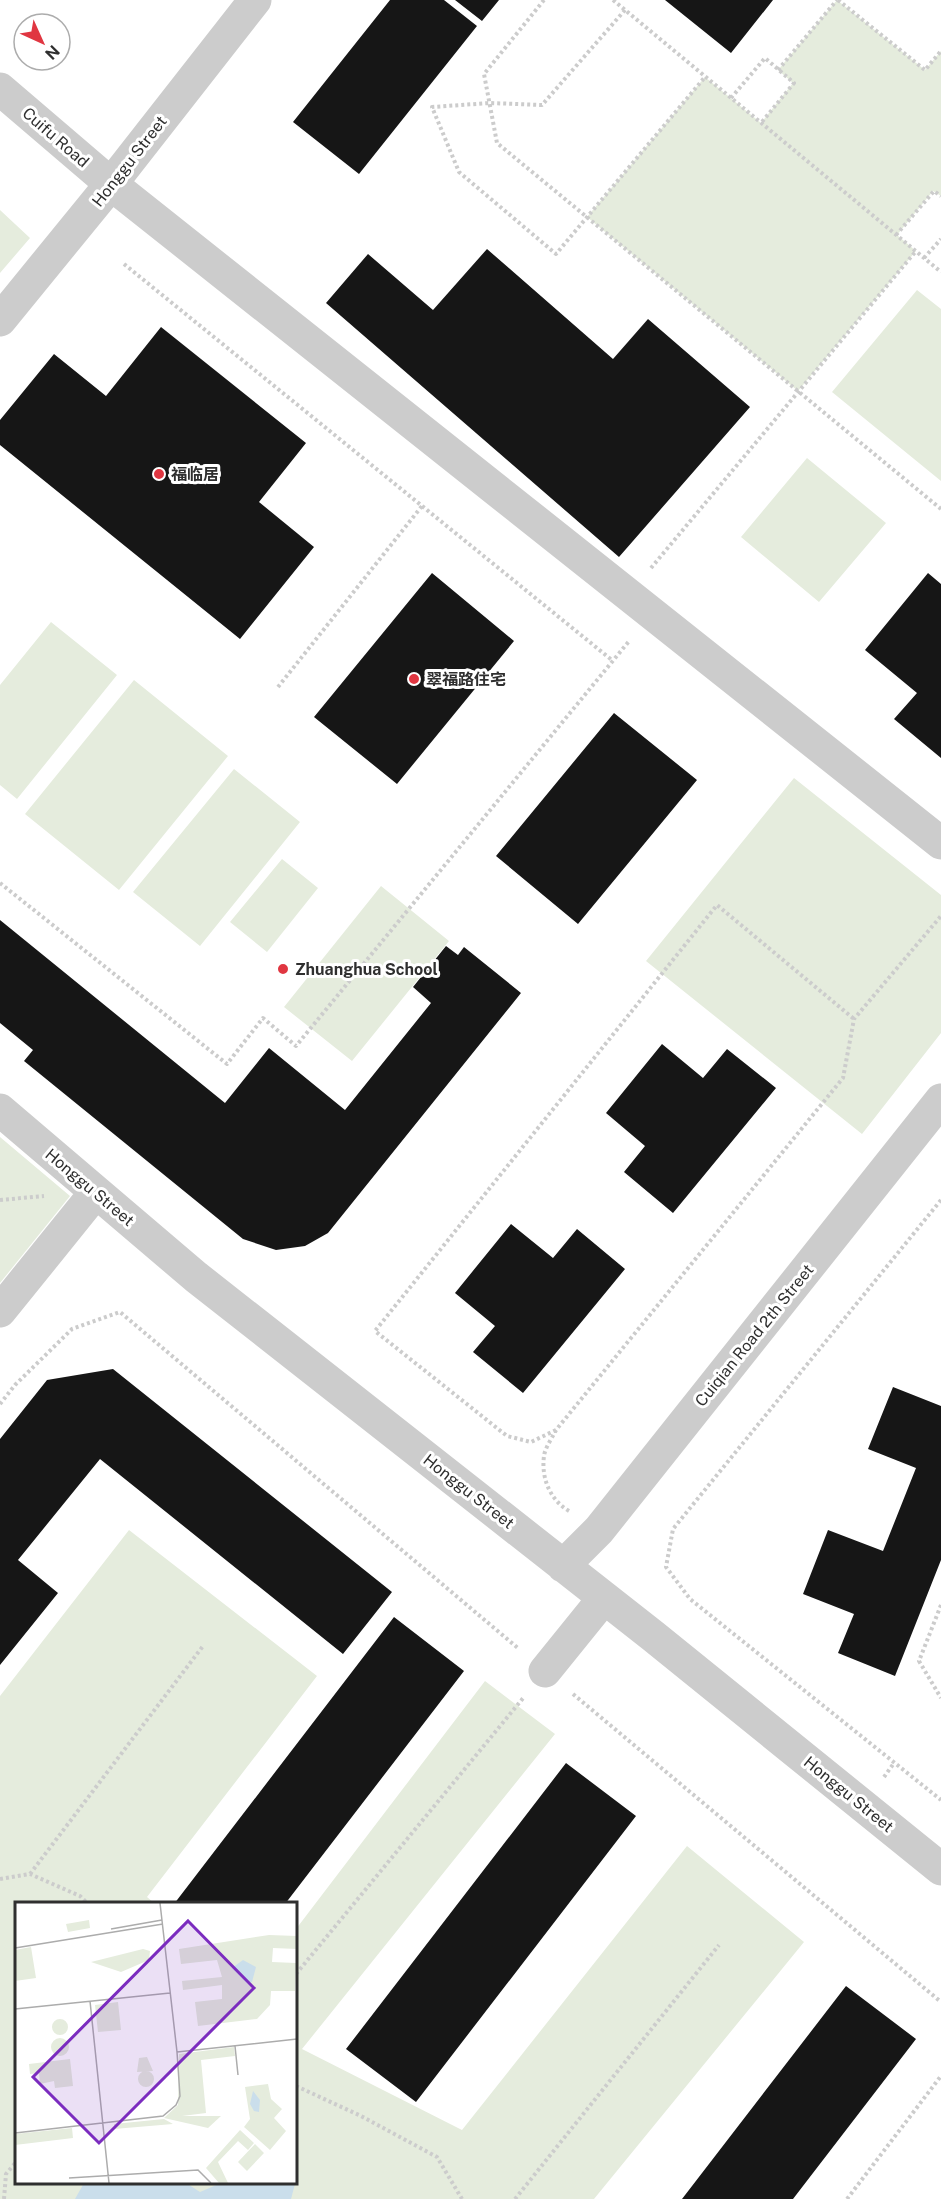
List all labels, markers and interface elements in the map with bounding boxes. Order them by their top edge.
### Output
north arrow [12,12,72,72]
text: N [41,41,63,63]
street label: Cuifu Road [19,103,93,171]
street label: Honggu Street [88,112,171,210]
place label: 福临居 [171,465,219,484]
marker: 福临居 [152,467,166,481]
place label: 翠福路住宅 [426,670,506,689]
marker: 翠福路住宅 [407,672,421,686]
place label: Zhuanghua School [295,960,438,979]
marker: Zhuanghua School [276,962,290,976]
street label: Honggu Street [42,1145,138,1230]
street label: Cuiqian Road 2th Street [691,1260,818,1410]
street label: Honggu Street [420,1450,518,1533]
street label: Honggu Street [800,1752,897,1836]
inset map [15,1902,297,2184]

